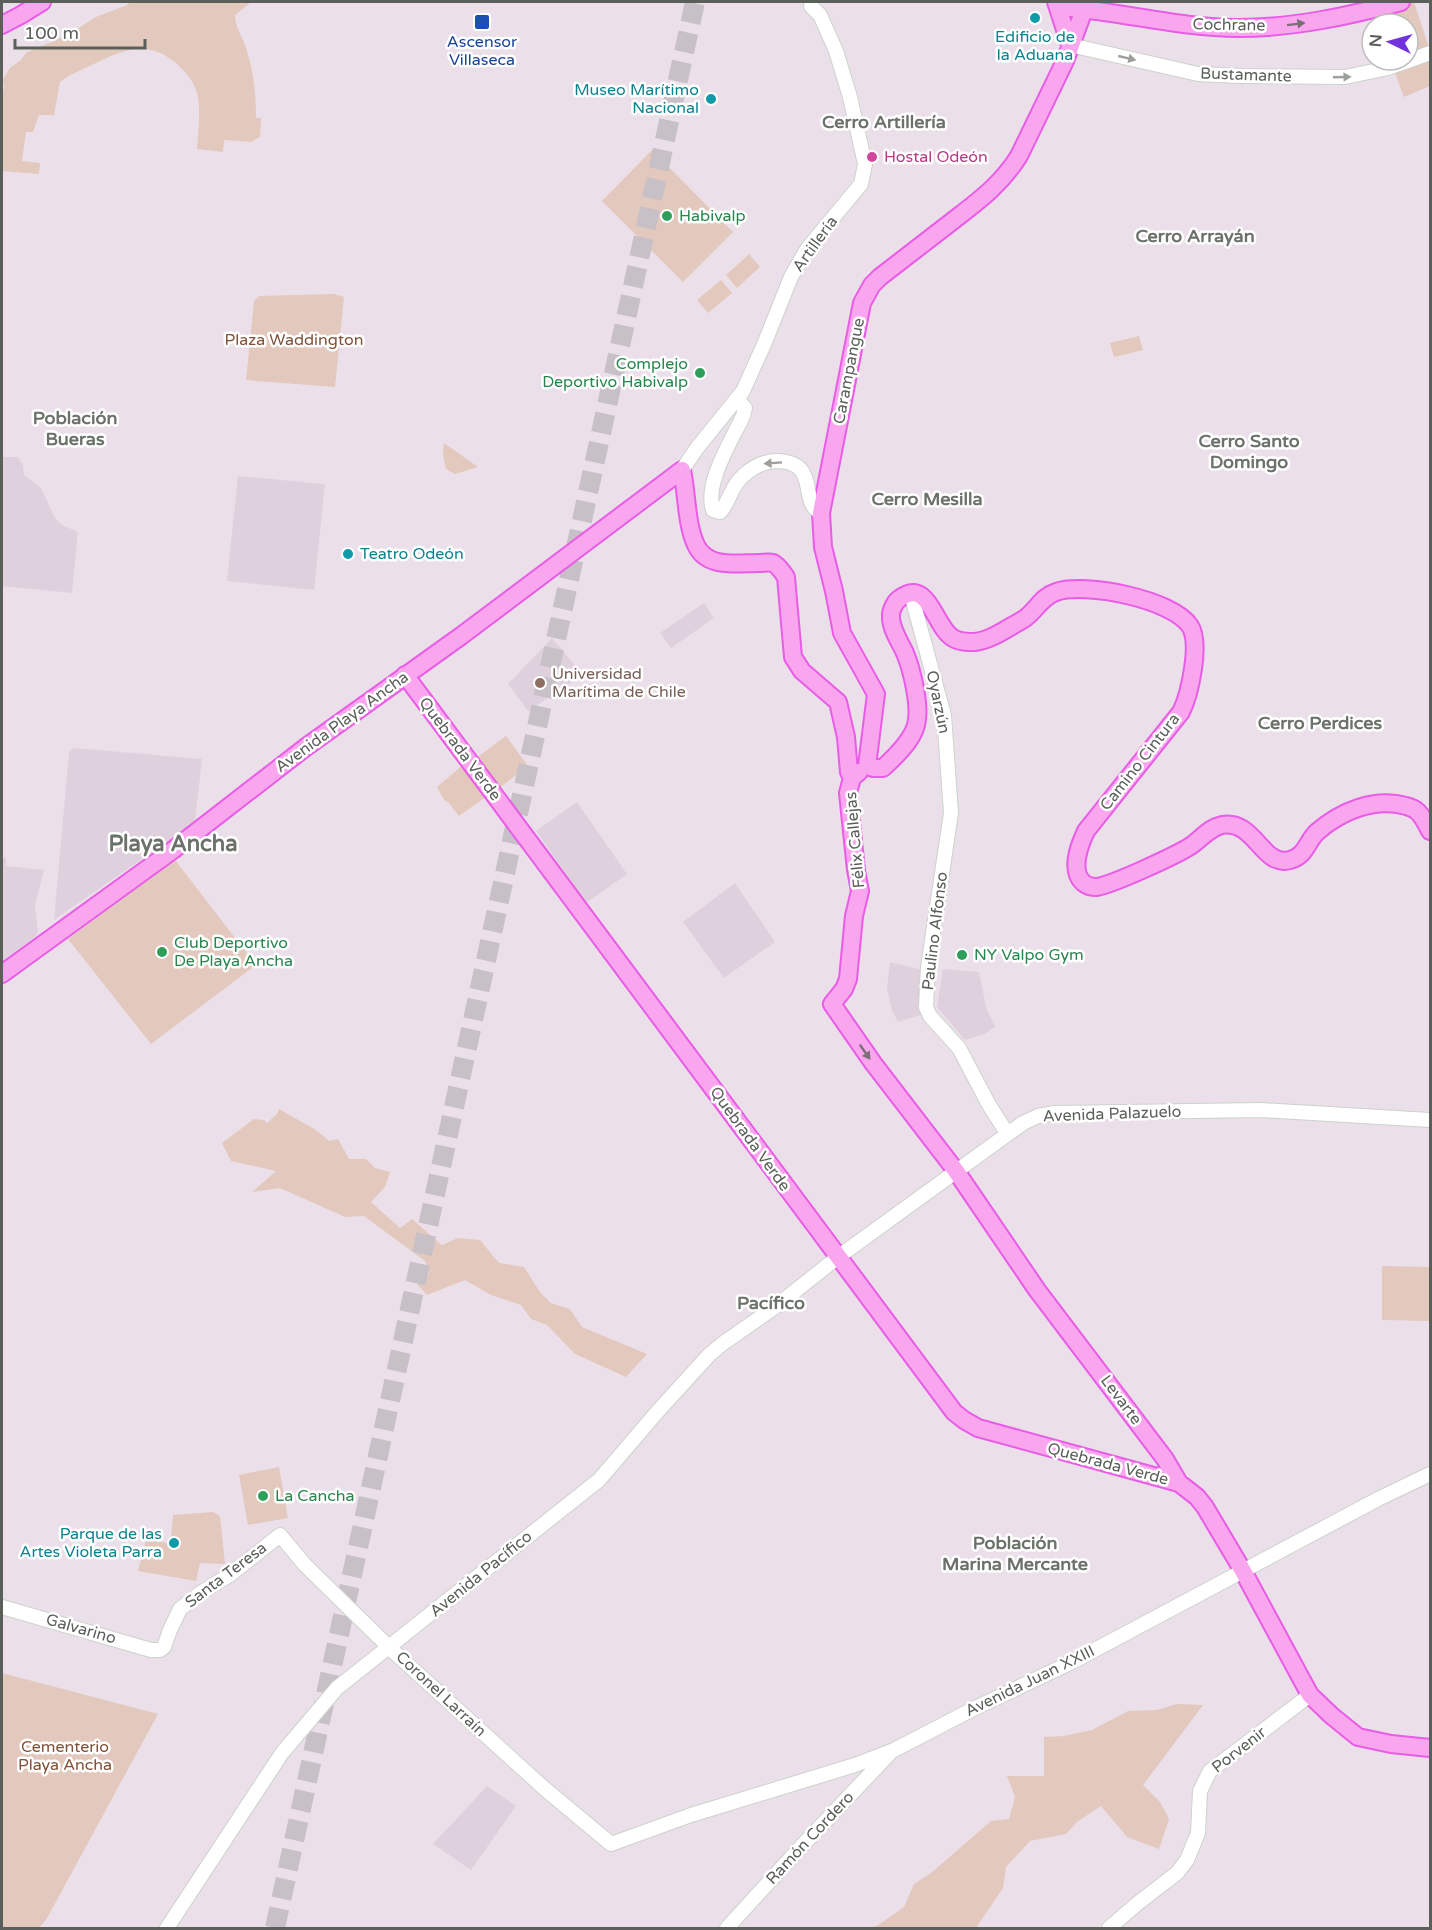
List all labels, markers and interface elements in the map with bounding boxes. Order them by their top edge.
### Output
marker: Edificio de la Aduana [1028,11,1042,25]
scale bar [15,12,146,50]
north arrow [1360,12,1420,72]
marker: Ascensor Villaseca [473,13,491,31]
street label: Cochrane [1192,14,1266,36]
one-way arrow [1286,19,1305,29]
text: 100 m [24,22,79,44]
place label: Edificio de la Aduana [995,27,1075,65]
place label: Ascensor Villaseca [447,32,518,70]
text: N [1366,34,1387,48]
one-way arrow [1118,54,1137,63]
street label: Bustamante [1200,63,1292,87]
one-way arrow [1332,72,1351,81]
place label: Museo Marítimo Nacional [574,80,699,118]
marker: Museo Marítimo Nacional [704,92,718,106]
district label: Cerro Artillería [822,111,946,133]
place label: Hostal Odeón [884,147,988,167]
marker: Hostal Odeón [865,150,879,164]
place label: Habivalp [679,206,746,226]
marker: Habivalp [660,209,674,223]
street label: Artillería [788,212,842,276]
district label: Cerro Arrayán [1135,225,1255,247]
street label: Carampangue [829,316,869,426]
park label: Plaza Waddington [225,330,363,350]
place label: Complejo Deportivo Habivalp [542,354,688,392]
marker: Complejo Deportivo Habivalp [693,366,707,380]
district label: Población Bueras [33,407,117,450]
district label: Cerro Santo Domingo [1198,430,1300,473]
one-way arrow [764,458,783,467]
district label: Cerro Mesilla [871,488,983,510]
place label: Teatro Odeón [360,544,464,564]
marker: Teatro Odeón [341,547,355,561]
place label: Universidad Marítima de Chile [552,664,686,702]
street label: Avenida Playa Ancha [272,667,412,777]
street label: Oyarzún [922,669,954,735]
marker: Universidad Marítima de Chile [533,676,547,690]
street label: Quebrada Verde [415,693,505,805]
street label: Camino Cintura [1096,709,1184,815]
district label: Cerro Perdices [1258,712,1383,734]
street label: Félix Callejas [841,791,869,889]
district label: Playa Ancha [108,831,238,857]
street label: Paulino Alfonso [918,871,952,991]
place label: Club Deportivo De Playa Ancha [174,933,293,971]
marker: Club Deportivo De Playa Ancha [155,945,169,959]
place label: NY Valpo Gym [974,945,1084,965]
marker: NY Valpo Gym [955,948,969,962]
one-way arrow [859,1044,871,1060]
street label: Quebrada Verde [705,1083,795,1195]
street label: Avenida Palazuelo [1042,1102,1182,1126]
district label: Pacífico [737,1292,805,1314]
street label: Levarte [1096,1371,1146,1429]
street label: Quebrada Verde [1045,1438,1171,1490]
place label: La Cancha [275,1486,355,1506]
marker: La Cancha [256,1489,270,1503]
place label: Parque de las Artes Violeta Parra [20,1524,162,1562]
street label: Avenida Pacífico [426,1527,536,1621]
district label: Población Marina Mercante [942,1532,1088,1575]
marker: Parque de las Artes Violeta Parra [167,1536,181,1550]
street label: Santa Teresa [181,1538,271,1612]
street label: Galvarino [44,1609,118,1649]
street label: Avenida Juan XXIII [962,1641,1098,1721]
street label: Coronel Larraín [392,1647,490,1741]
street label: Porvenir [1208,1722,1271,1777]
park label: Cementerio Playa Ancha [18,1737,112,1775]
street label: Ramón Cordero [762,1787,858,1889]

